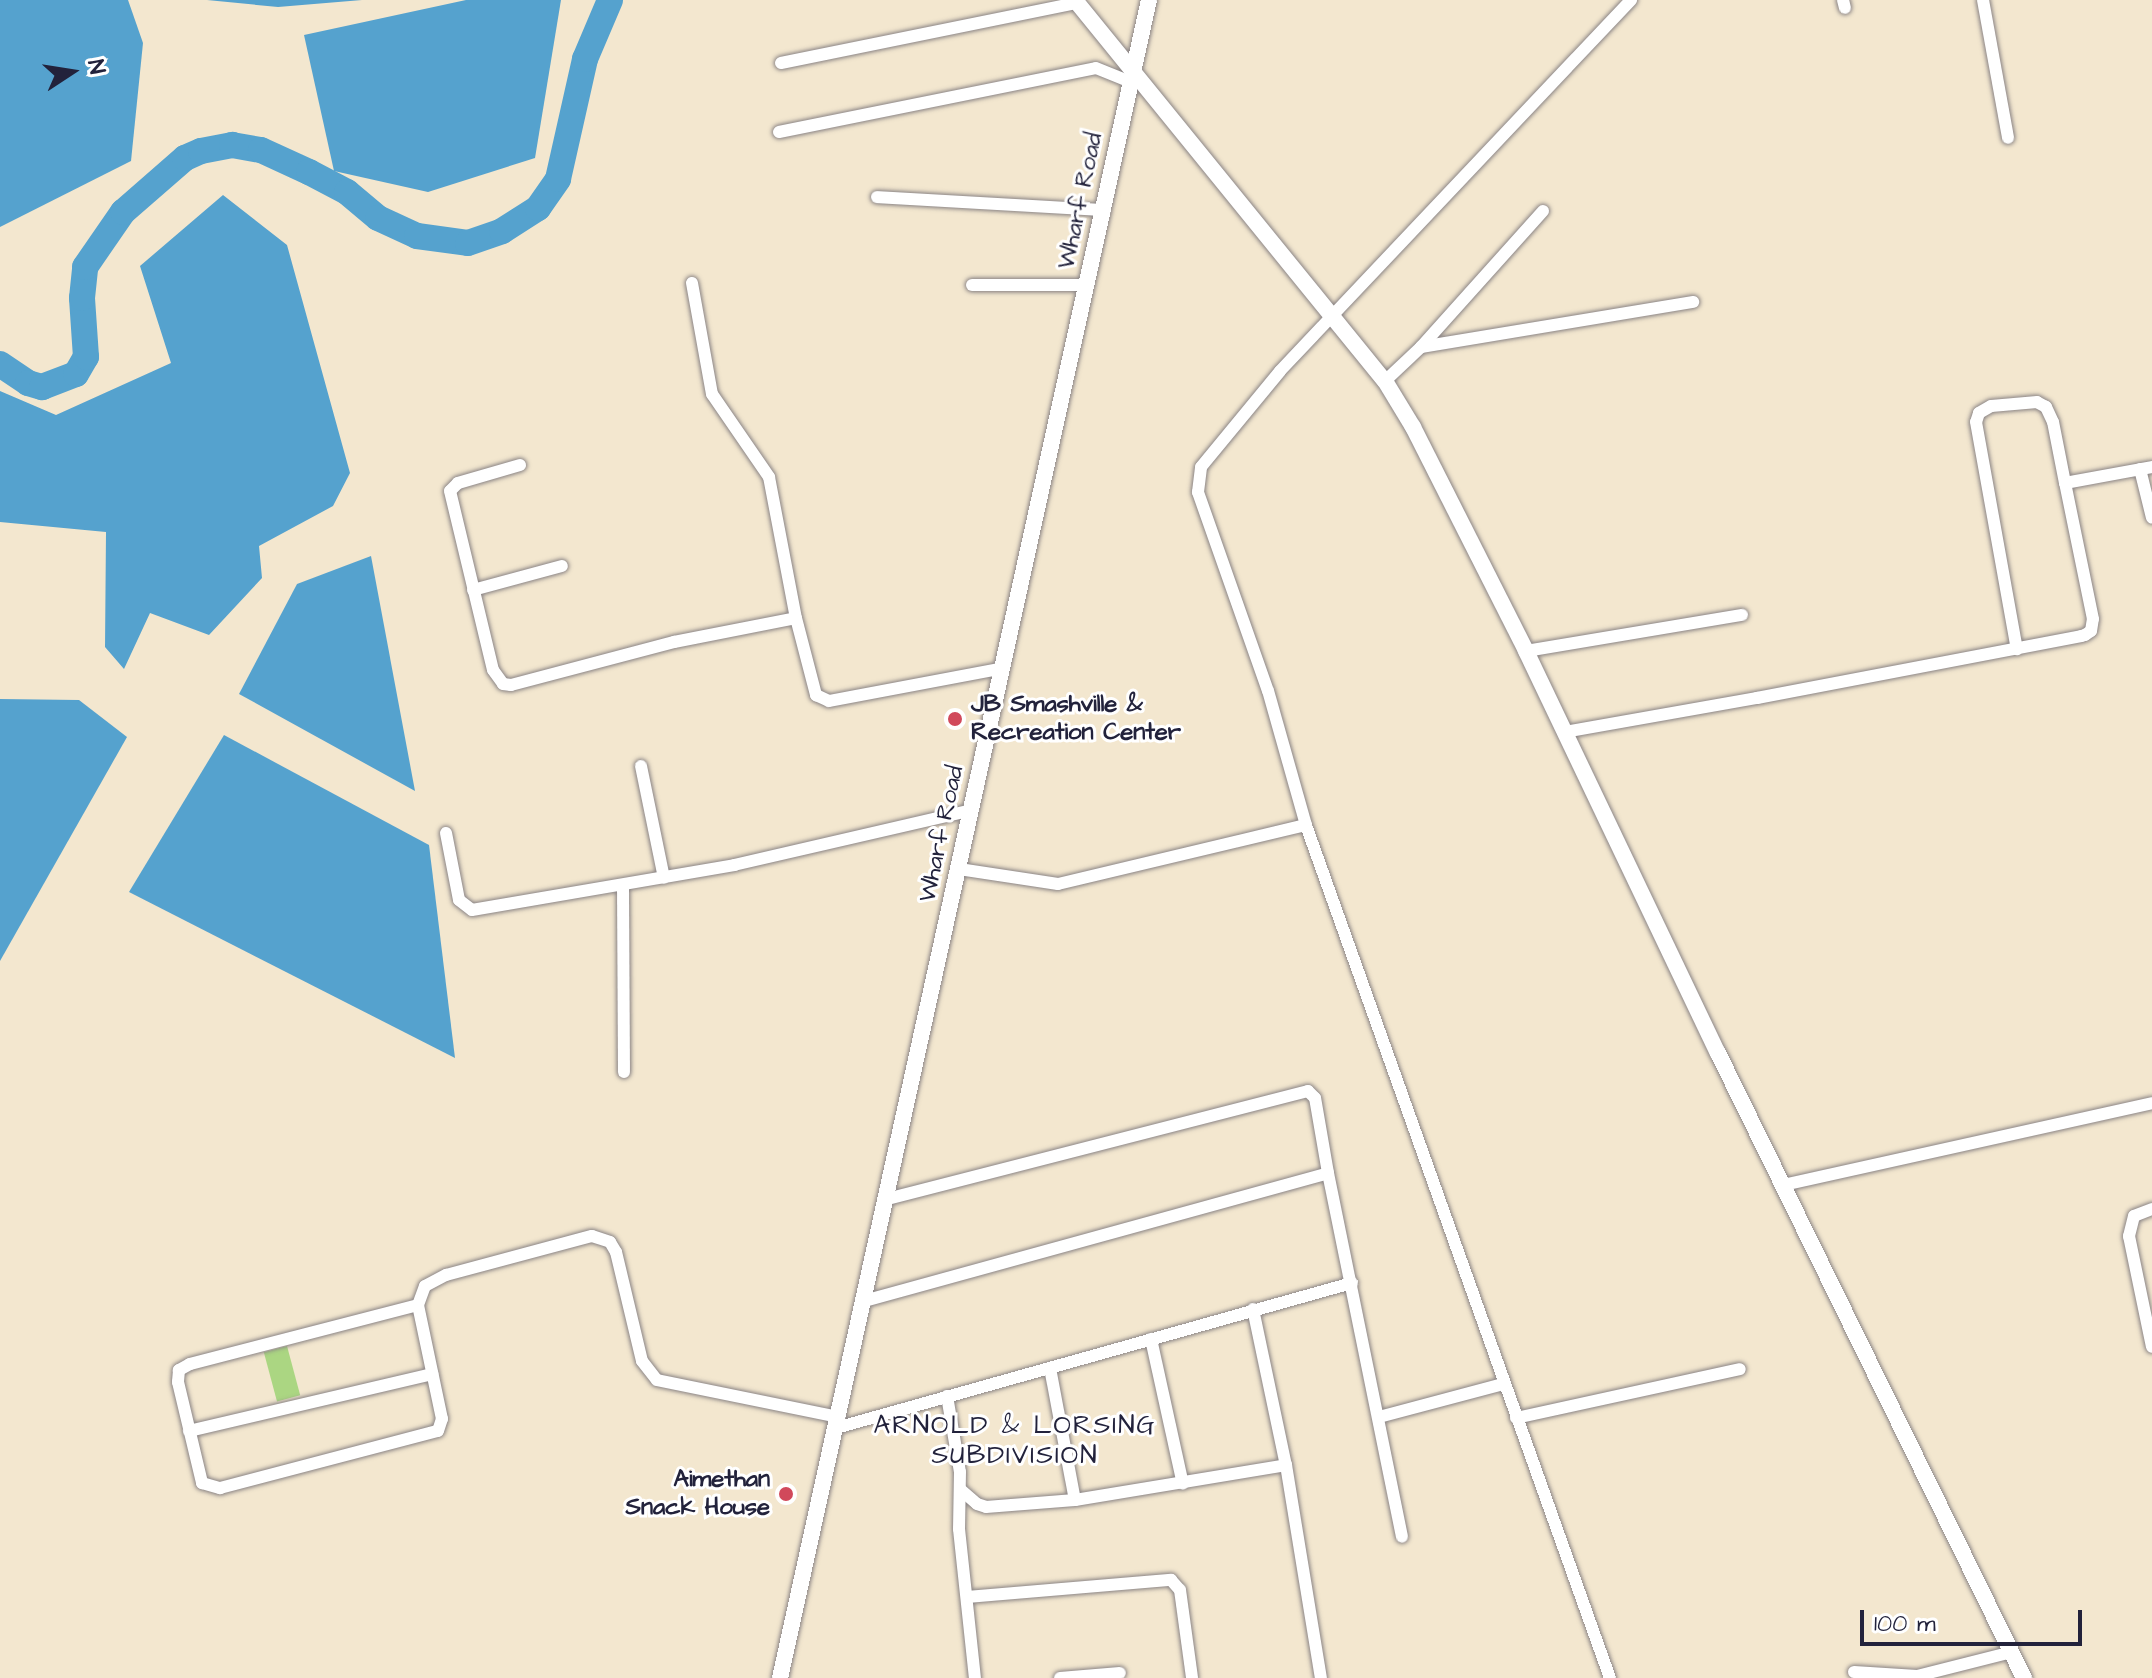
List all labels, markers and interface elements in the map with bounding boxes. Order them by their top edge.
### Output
north arrow [32,32,112,112]
text: N [79,57,113,77]
street label: Wharf Road [1052,130,1110,272]
place label: JB Smashville & Recreation Center [971,691,1181,747]
marker: JB Smashville & Recreation Center [946,710,964,728]
street label: Wharf Road [913,763,971,905]
district label: ARNOLD & LORSING SUBDIVISION [874,1410,1156,1472]
place label: Aimethan Snack House [626,1466,770,1522]
marker: Aimethan Snack House [777,1485,795,1503]
scale bar [1864,1594,2086,1644]
text: 100 m [1874,1607,1936,1641]

